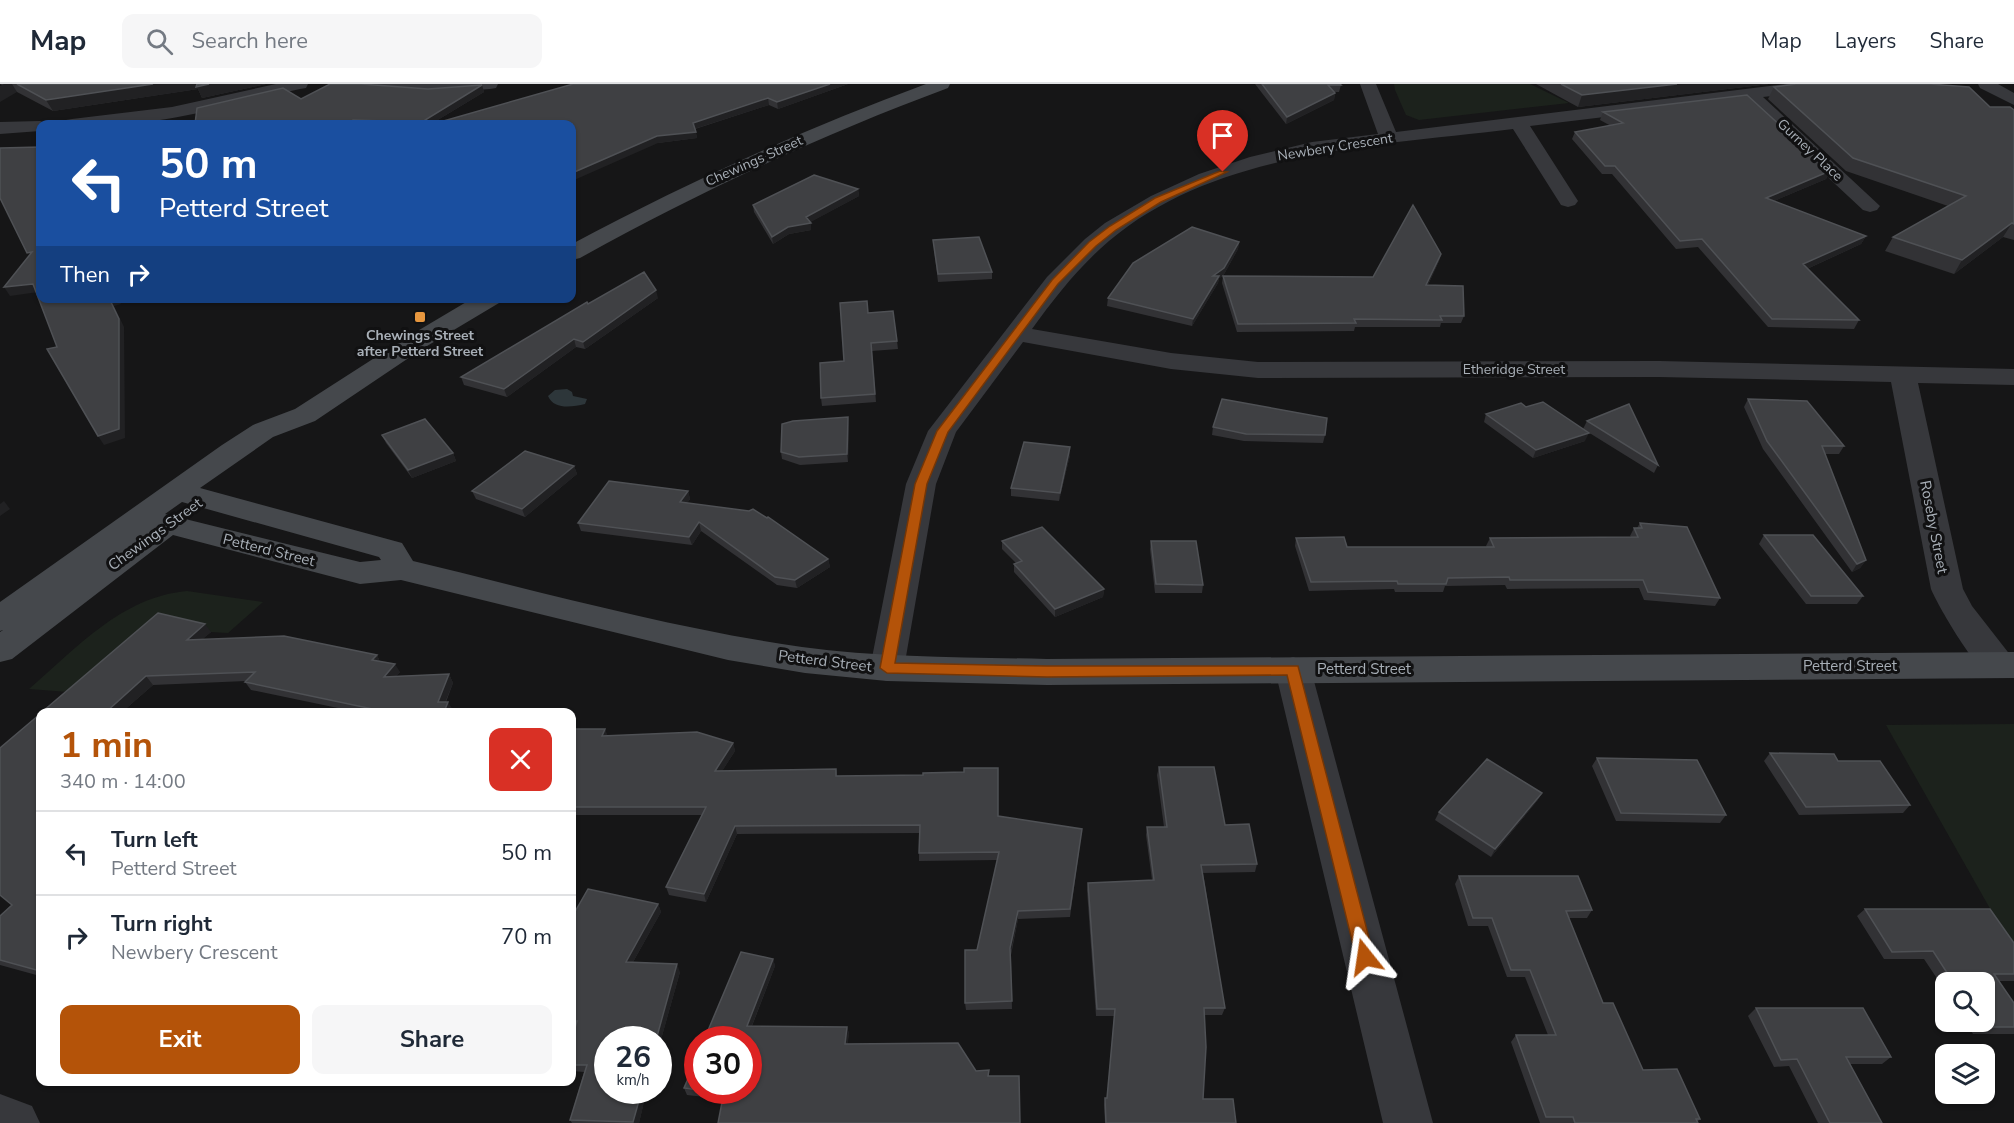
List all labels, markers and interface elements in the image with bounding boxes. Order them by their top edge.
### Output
search box [122,14,542,68]
text: Map [30,22,86,60]
icon: search [143,25,176,58]
text: Search here [191,26,308,56]
text: Map [1760,27,1802,55]
text: Layers [1835,27,1896,55]
text: Share [1929,27,1984,55]
pin [1197,110,1248,172]
street label: Gurney Place [1773,115,1847,185]
icon: arrive [1206,119,1239,152]
street label: Newbery Crescent [1276,128,1394,165]
street label: Chewings Street [702,131,806,191]
text: 50 m [159,136,258,193]
icon: left [60,144,138,222]
text: Petterd Street [159,190,328,227]
icon: right [122,258,155,291]
text: Then [60,260,110,290]
marker: Chewings Street after Petterd Street [413,310,427,324]
place label: Chewings Street after Petterd Street [357,326,484,361]
street label: Etheridge Street [1463,360,1565,379]
street label: Roseby Street [1915,479,1953,576]
street label: Chewings Street [104,493,207,575]
street label: Petterd Street [221,529,318,571]
street label: Petterd Street [777,645,874,677]
street label: Petterd Street [1803,656,1898,676]
street label: Petterd Street [1317,659,1412,679]
text: 1 min [60,721,153,770]
button: close [489,728,552,791]
text: 340 m · 14:00 [60,768,186,795]
text: Turn left [111,825,198,855]
icon: left [60,837,93,870]
text: 50 m [501,838,552,868]
text: Petterd Street [111,855,237,882]
text: Turn right [111,909,212,939]
icon: right [60,921,93,954]
text: 70 m [501,922,552,952]
position arrow [1333,925,1397,989]
text: Newbery Crescent [111,939,277,966]
map controls [1935,972,1995,1104]
button: search [1935,972,1995,1032]
button: Exit [60,1005,300,1074]
button: Share [312,1005,552,1074]
speed limit sign: 30 [684,1026,762,1104]
text: 26 [615,1037,651,1078]
button: layers [1935,1044,1995,1104]
text: km/h [616,1070,650,1090]

